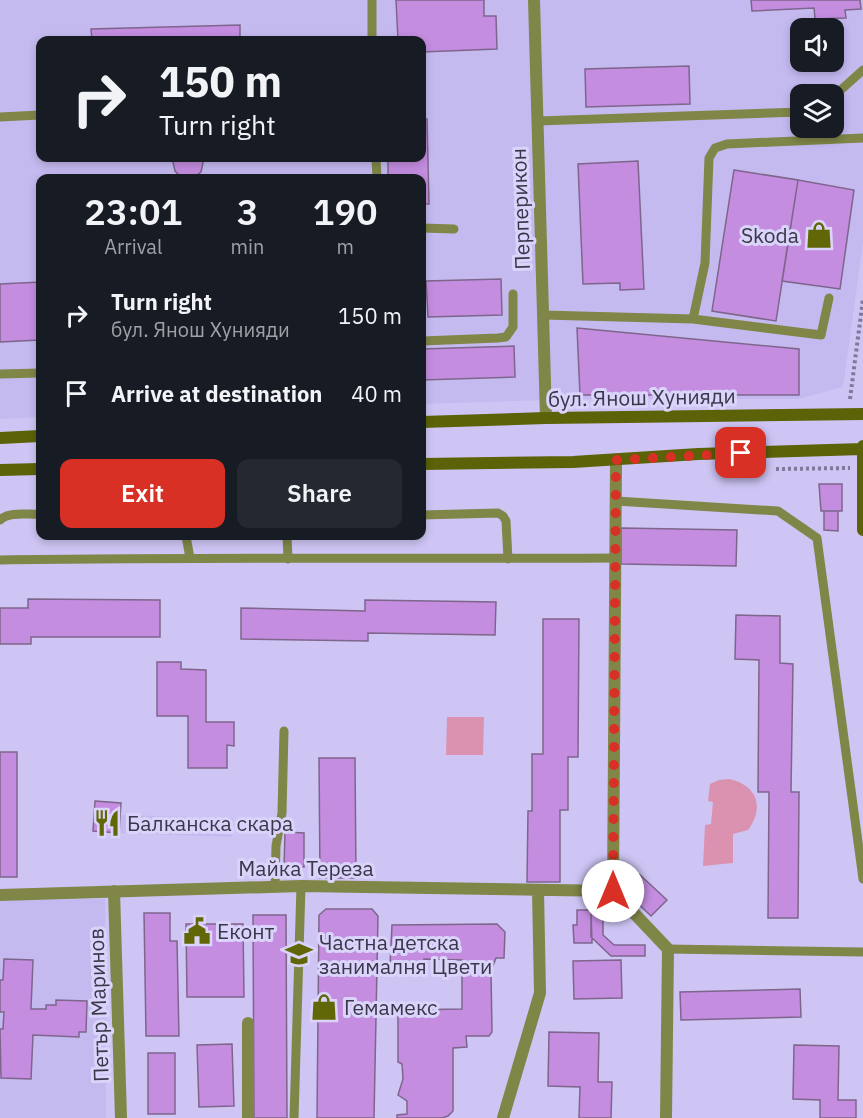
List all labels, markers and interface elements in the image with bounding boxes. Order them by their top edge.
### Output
map controls [790,18,844,138]
button: sound [790,18,844,72]
text: 150 m [159,54,282,109]
icon: right [60,60,138,138]
button: layers [790,84,844,138]
text: Turn right [159,107,276,142]
street label: Перперикон [504,148,536,270]
text: 23:01 [84,188,182,235]
text: 3 [237,188,258,235]
text: 190 [313,188,378,235]
shop icon: Skoda [804,220,834,250]
place label: Skoda [741,221,799,249]
text: Arrival [104,233,162,260]
text: min [231,233,264,260]
text: m [336,233,354,260]
text: Turn right [111,287,212,316]
icon: right [60,299,93,332]
text: 150 m [338,301,402,330]
text: бул. Янош Хунияди [111,316,290,343]
icon: arrive [60,377,93,410]
text: Arrive at destination [111,379,322,408]
text: 40 m [351,379,402,408]
street label: бул. Янош Хунияди [548,381,736,413]
pin [715,427,766,478]
icon: arrive [724,436,757,469]
button: Exit [60,459,225,528]
button: Share [237,459,402,528]
restaurant icon: Балканска скара [92,808,122,838]
place label: Балканска скара [127,809,293,837]
street label: Майка Тереза [238,854,374,882]
position arrow [581,859,645,923]
public building icon: Еконт [182,916,212,946]
place label: Еконт [217,917,275,945]
street label: Петър Маринов [81,928,115,1082]
place label: Частна детска занималня Цвети [319,928,492,980]
school or university icon: Частна детска занималня Цвети [284,939,314,969]
shop icon: Гемамекс [309,992,339,1022]
place label: Гемамекс [344,993,438,1021]

